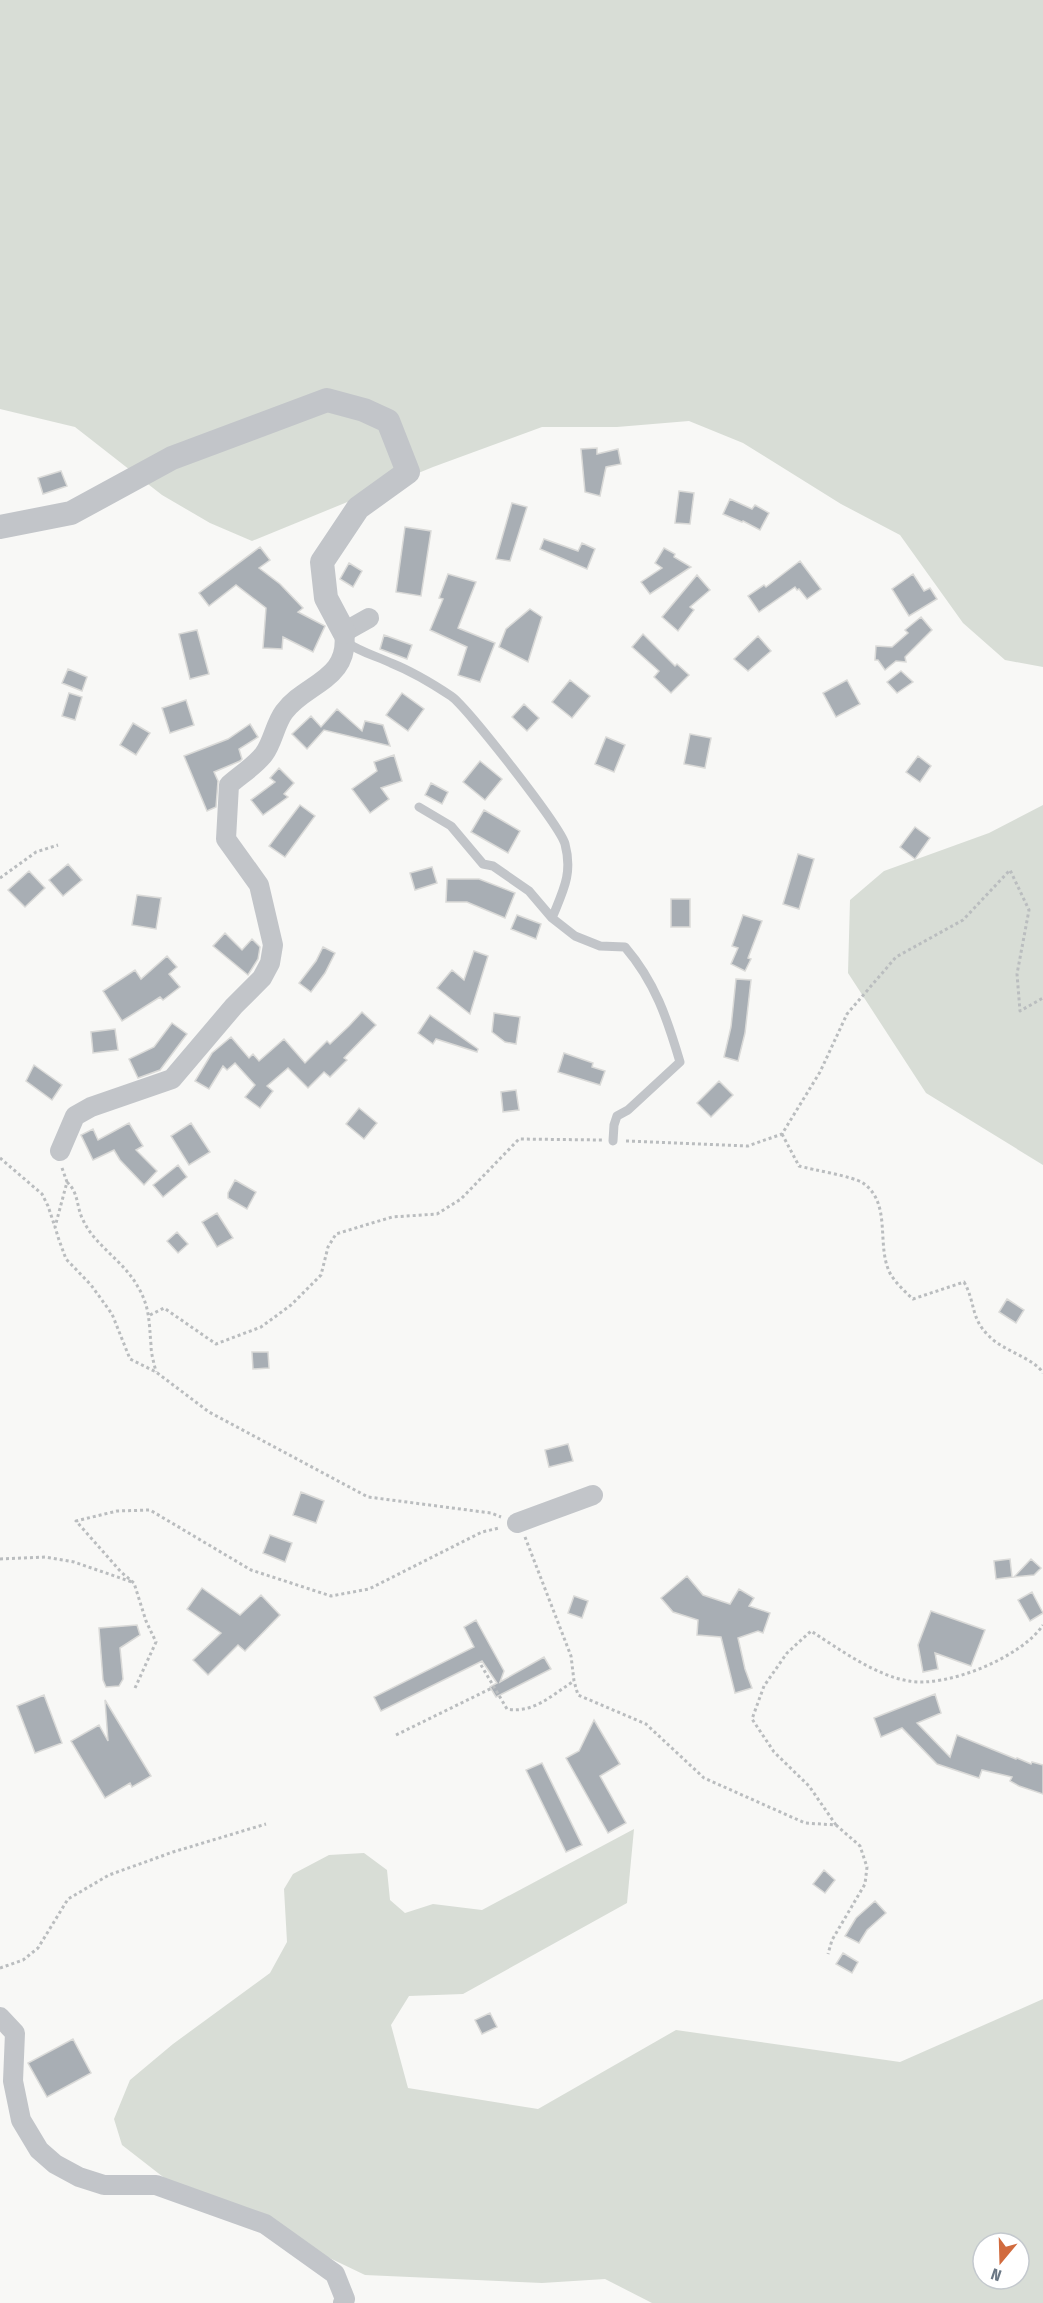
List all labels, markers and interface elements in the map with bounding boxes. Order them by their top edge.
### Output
north arrow [971,2231,1031,2291]
text: N [989,2264,1004,2285]

